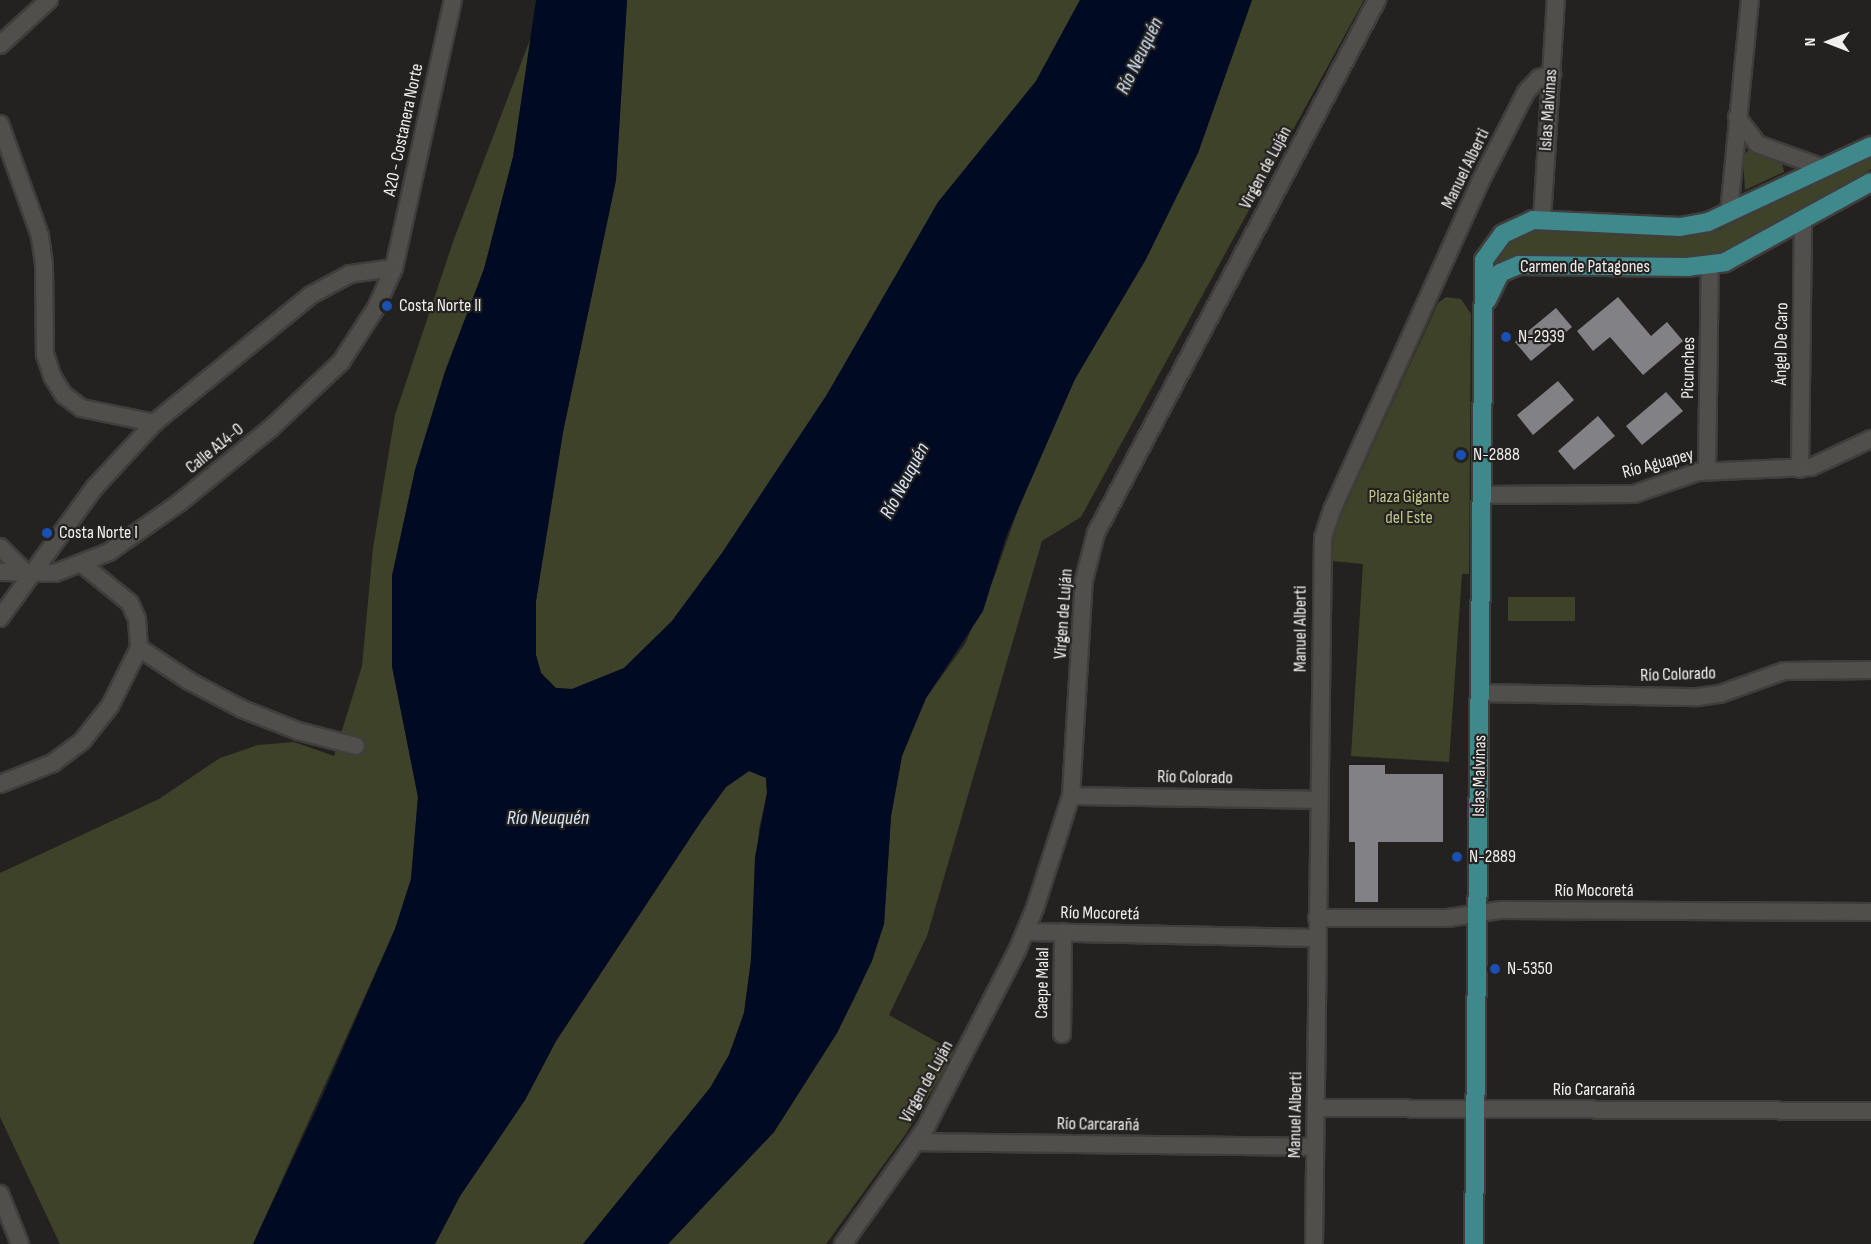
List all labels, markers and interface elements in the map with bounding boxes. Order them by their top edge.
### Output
north arrow [1799,12,1859,72]
water label: Río Neuquén [1111,14,1169,98]
text: N [1801,38,1820,46]
street label: A20 - Costanera Norte [379,62,429,198]
street label: Islas Malvinas [1535,68,1563,152]
street label: Virgen de Luján [1235,123,1297,213]
street label: Manuel Alberti [1437,125,1495,213]
street label: Carmen de Patagones [1520,256,1650,278]
place label: Costa Norte II [399,295,481,317]
marker: Costa Norte II [380,299,394,313]
street label: Ángel De Caro [1770,302,1794,386]
place label: N-2939 [1518,326,1565,348]
marker: N-2939 [1499,330,1513,344]
street label: Picunches [1678,337,1700,399]
street label: Calle A14-0 [182,419,248,479]
water label: Río Neuquén [875,439,935,523]
place label: N-2888 [1473,444,1520,466]
street label: Río Aguapey [1620,444,1696,484]
marker: N-2888 [1454,448,1468,462]
park label: Plaza Gigante del Este [1369,487,1449,530]
place label: Costa Norte I [59,522,138,544]
marker: Costa Norte I [40,526,54,540]
street label: Virgen de Luján [1050,568,1078,660]
street label: Manuel Alberti [1290,586,1312,672]
street label: Río Colorado [1640,663,1716,687]
street label: Islas Malvinas [1468,735,1492,817]
street label: Río Colorado [1157,767,1233,789]
water label: Río Neuquén [507,806,589,830]
place label: N-2889 [1469,846,1516,868]
marker: N-2889 [1450,850,1464,864]
street label: Río Mocoretá [1554,880,1634,902]
street label: Río Mocoretá [1060,903,1140,925]
street label: Caepe Malal [1032,947,1054,1019]
place label: N-5350 [1507,958,1553,980]
marker: N-5350 [1488,962,1502,976]
street label: Virgen de Luján [896,1037,958,1127]
street label: Manuel Alberti [1284,1072,1308,1158]
street label: Río Carcarañá [1553,1079,1635,1101]
street label: Río Carcarañá [1057,1113,1139,1137]

